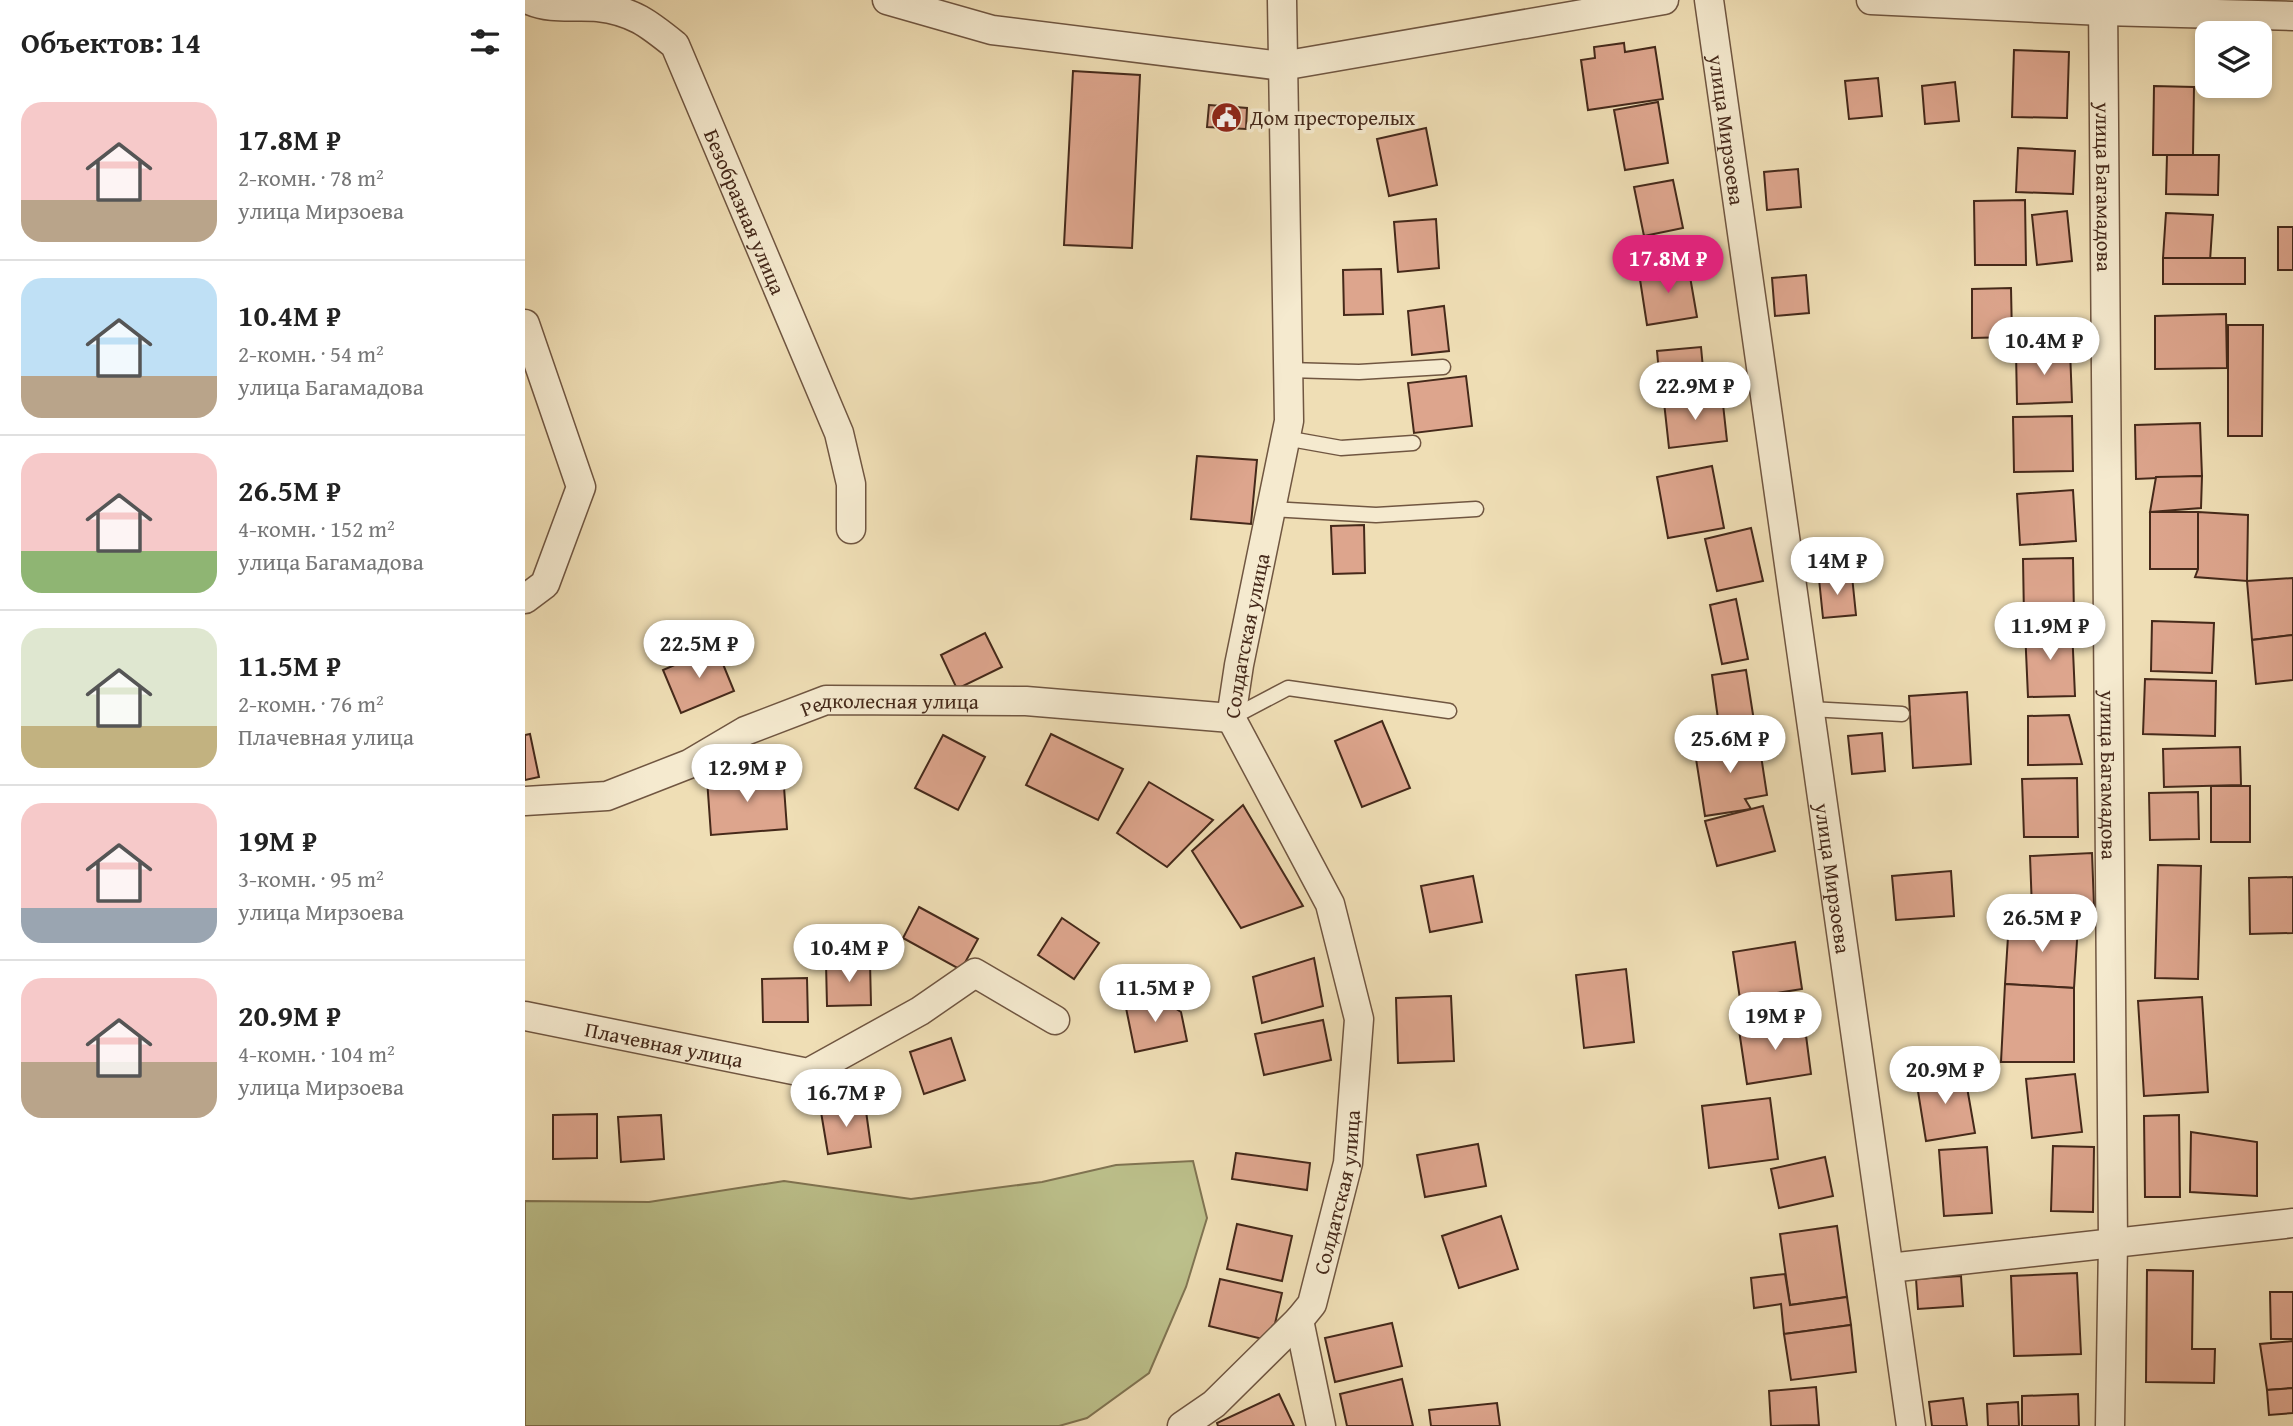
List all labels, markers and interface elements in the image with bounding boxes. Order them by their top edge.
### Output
text: Объектов: 14 [21,20,201,64]
map controls [2195,21,2272,98]
button: layers [2195,21,2272,98]
icon: filters [466,23,504,61]
street label: улица Мирзоева [1701,51,1753,207]
public building icon: Дом престорелых [1210,100,1244,134]
street label: улица Багамадова [2088,101,2121,272]
place label: Дом престорелых [1249,102,1415,133]
text: 17.8M ₽ [238,117,341,161]
street label: Безобразная улица [697,124,794,299]
icon: home [77,130,161,214]
text: 2-комн. · 78 m² [238,161,384,194]
text: улица Мирзоева [238,194,404,227]
pin: 17.8M ₽ [1603,236,1733,295]
text: 17.8M ₽ [1628,241,1708,274]
text: 10.4M ₽ [238,293,341,337]
icon: home [77,306,161,390]
pin: 10.4M ₽ [1979,318,2109,377]
text: 10.4M ₽ [2004,323,2084,356]
text: 2-комн. · 54 m² [238,337,384,370]
pin: 22.9M ₽ [1630,362,1760,422]
text: 22.9M ₽ [1655,368,1735,401]
text: улица Багамадова [238,370,424,403]
text: 26.5M ₽ [238,468,341,512]
icon: home [77,481,161,565]
text: 4-комн. · 152 m² [238,512,395,545]
pin: 14M ₽ [1788,538,1886,597]
text: 14M ₽ [1807,543,1867,576]
text: улица Багамадова [238,545,424,578]
street label: Солдатская улица [1216,550,1277,720]
pin: 11.9M ₽ [1985,602,2115,662]
text: 11.9M ₽ [2010,608,2090,641]
pin: 22.5M ₽ [634,620,764,680]
text: 22.5M ₽ [659,626,739,659]
text: 11.5M ₽ [238,643,341,687]
icon: home [77,656,161,740]
street label: Редколесная улица [796,684,979,724]
text: 2-комн. · 76 m² [238,687,384,720]
street label: улица Багамадова [2093,689,2125,860]
pin: 25.6M ₽ [1665,716,1795,775]
text: Плачевная улица [238,720,414,753]
text: 25.6M ₽ [1690,721,1770,754]
pin: 12.9M ₽ [682,744,812,804]
text: 12.9M ₽ [707,750,787,783]
street label: улица Мирзоева [1807,800,1859,955]
text: 19M ₽ [238,818,317,862]
icon: home [77,831,161,915]
text: 3-комн. · 95 m² [238,862,384,895]
pin: 26.5M ₽ [1977,894,2107,954]
text: улица Мирзоева [238,895,404,928]
text: 26.5M ₽ [2002,900,2082,933]
pin: 10.4M ₽ [784,925,914,984]
text: 10.4M ₽ [809,930,889,963]
pin: 11.5M ₽ [1090,964,1220,1024]
text: 11.5M ₽ [1115,970,1195,1003]
pin: 19M ₽ [1726,992,1824,1052]
text: 20.9M ₽ [238,993,341,1037]
text: 19M ₽ [1745,998,1805,1031]
icon: home [77,1006,161,1090]
street label: Плачевная улица [582,1013,746,1075]
text: 4-комн. · 104 m² [238,1037,395,1070]
pin: 20.9M ₽ [1880,1046,2010,1106]
text: 20.9M ₽ [1905,1052,1985,1085]
text: улица Мирзоева [238,1070,404,1103]
pin: 16.7M ₽ [781,1070,911,1129]
text: 16.7M ₽ [806,1075,886,1108]
street label: Солдатская улица [1305,1109,1368,1278]

